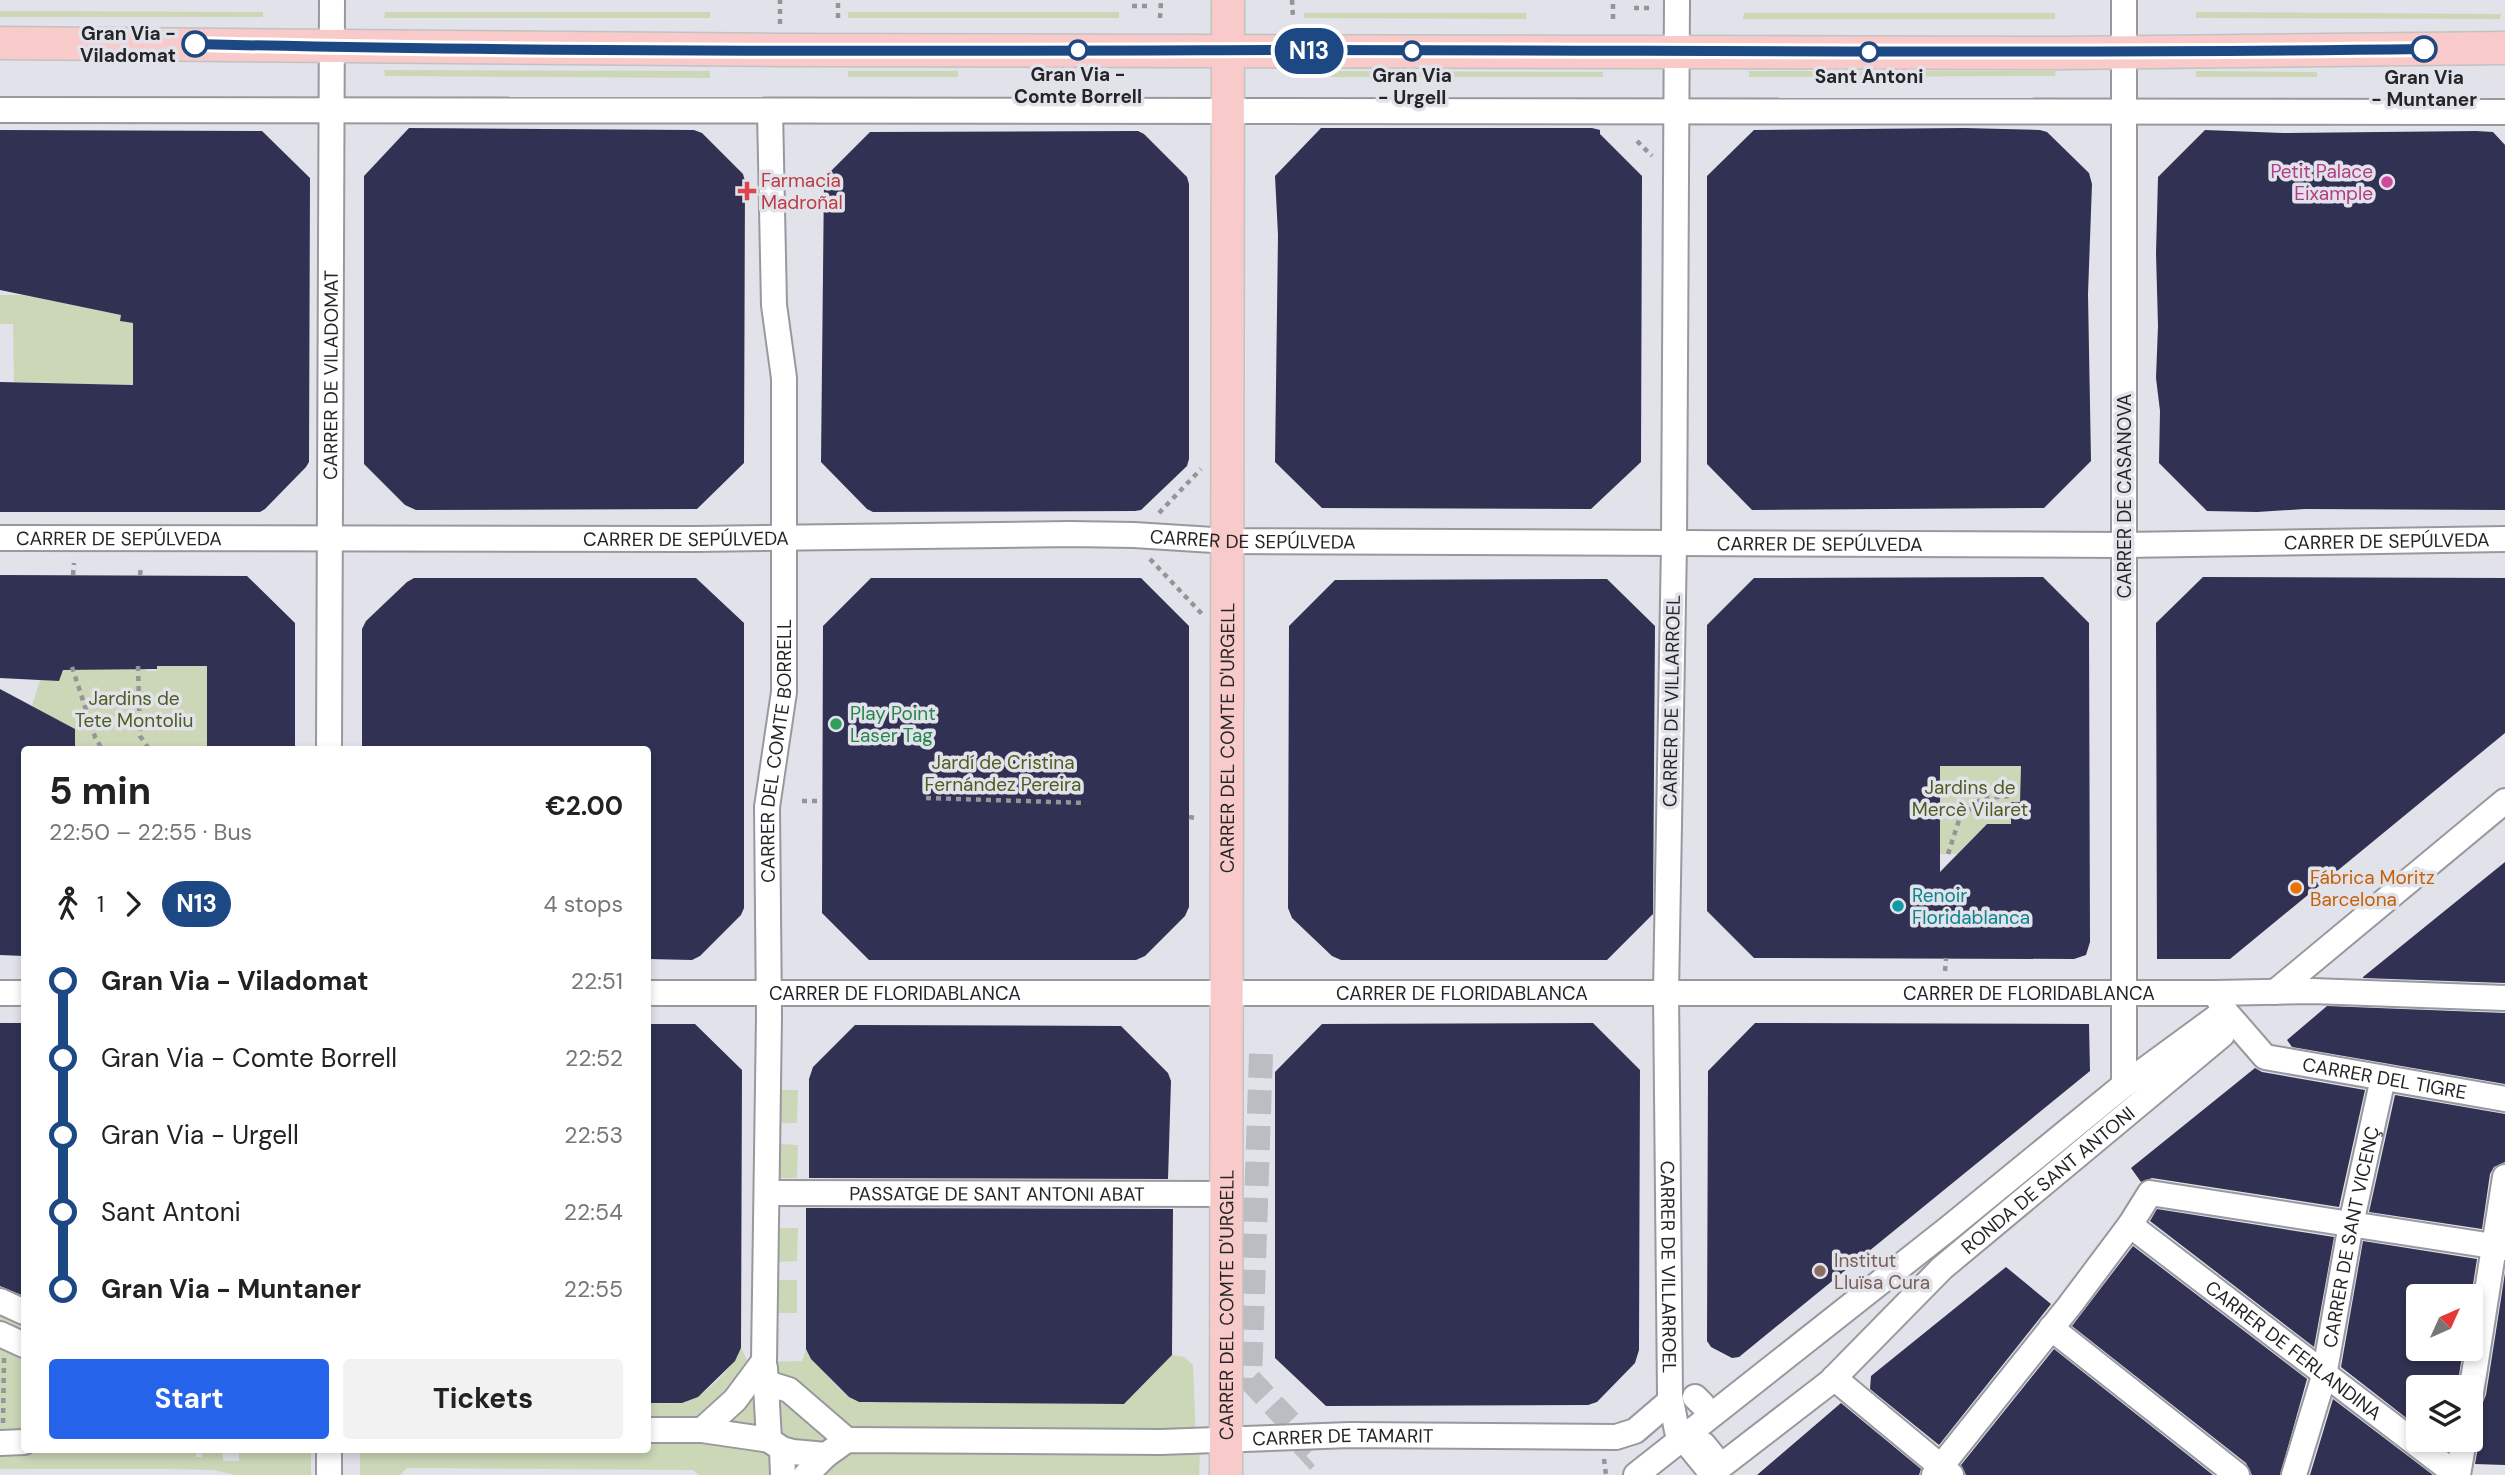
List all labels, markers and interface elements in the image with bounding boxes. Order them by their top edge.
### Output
place label: Gran Via - Viladomat [80,21,176,68]
line badge: N13 [1269,28,1349,74]
marker: Gran Via - Viladomat [182,31,208,57]
text: N13 [1289,35,1329,66]
marker: Gran Via - Muntaner [2411,36,2437,62]
marker: Gran Via - Comte Borrell [1068,40,1088,60]
marker: Gran Via - Urgell [1402,41,1422,61]
marker: Sant Antoni [1859,42,1879,62]
place label: Gran Via - Comte Borrell [1014,62,1142,109]
place label: Gran Via - Urgell [1372,63,1452,110]
place label: Sant Antoni [1815,64,1923,89]
place label: Gran Via - Muntaner [2371,65,2477,112]
place label: Petit Palace Eixample [2270,159,2373,206]
place label: Farmacia Madroñal [761,168,843,215]
marker: Petit Palace Eixample [2379,174,2395,190]
marker: Farmacia Madroñal [739,183,755,199]
street label: CARRER DE VILADOMAT [318,270,344,480]
street label: CARRER DE CASANOVA [2112,393,2137,598]
street label: CARRER DE SEPÚLVEDA [1149,524,1356,555]
street label: CARRER DE SEPÚLVEDA [16,526,222,551]
street label: CARRER DE SEPÚLVEDA [583,526,789,552]
street label: CARRER DE SEPÚLVEDA [2284,527,2490,555]
street label: CARRER DE SEPÚLVEDA [1717,531,1923,557]
street label: CARRER DE VILLARROEL [1657,595,1686,807]
street label: CARRER DEL COMTE D'URGELL [1215,603,1240,873]
street label: CARRER DEL COMTE BORRELL [755,619,798,883]
park label: Jardins de Tete Montoliu [75,686,193,733]
place label: Play Point Laser Tag [850,701,936,748]
marker: Play Point Laser Tag [828,716,844,732]
park label: Jardí de Cristina Fernández Pereira [925,750,1081,797]
text: 5 min [49,766,151,816]
park label: Jardins de Mercè Vilaret [1912,775,2028,822]
text: €2.00 [545,789,623,823]
text: 22:50 – 22:55 · Bus [49,817,252,847]
place label: Fábrica Moritz Barcelona [2310,865,2435,912]
marker: Fábrica Moritz Barcelona [2288,880,2304,896]
place label: Renoir Floridablanca [1912,883,2030,930]
icon: walk [49,885,87,923]
icon: forward [114,885,152,923]
text: N13 [176,888,217,919]
text: 1 [97,889,104,919]
text: 4 stops [544,889,623,919]
marker: Renoir Floridablanca [1890,898,1906,914]
text: Gran Via - Viladomat [101,964,369,998]
text: 22:51 [571,966,623,996]
street label: CARRER DE FLORIDABLANCA [769,981,1021,1006]
street label: CARRER DE FLORIDABLANCA [1336,981,1588,1006]
street label: CARRER DE FLORIDABLANCA [1903,981,2155,1006]
text: Gran Via - Comte Borrell [101,1041,397,1075]
text: 22:52 [565,1043,623,1073]
street label: CARRER DEL TIGRE [2301,1052,2469,1105]
street label: RONDA DE SANT ANTONI [1956,1101,2140,1260]
text: Gran Via - Urgell [101,1118,299,1152]
text: 22:53 [564,1120,623,1150]
street label: CARRER DE SANT VICENÇ [2317,1124,2385,1350]
street label: CARRER DE VILLARROEL [1655,1161,1682,1373]
street label: CARRER DEL COMTE D'URGELL [1214,1170,1239,1440]
street label: PASSATGE DE SANT ANTONI ABAT [849,1181,1145,1207]
text: Sant Antoni [101,1195,241,1229]
text: 22:54 [564,1197,623,1227]
place label: Institut Lluïsa Cura [1834,1248,1930,1295]
marker: Institut Lluïsa Cura [1812,1263,1828,1279]
text: Gran Via - Muntaner [101,1272,361,1306]
text: 22:55 [564,1274,623,1304]
street label: CARRER DE FERLANDINA [2200,1275,2387,1426]
north arrow [2406,1284,2483,1362]
map controls [2406,1284,2483,1452]
button: Start [49,1359,329,1439]
button: Tickets [343,1359,623,1439]
button: layers [2406,1375,2483,1452]
street label: CARRER DE TAMARIT [1252,1423,1434,1452]

